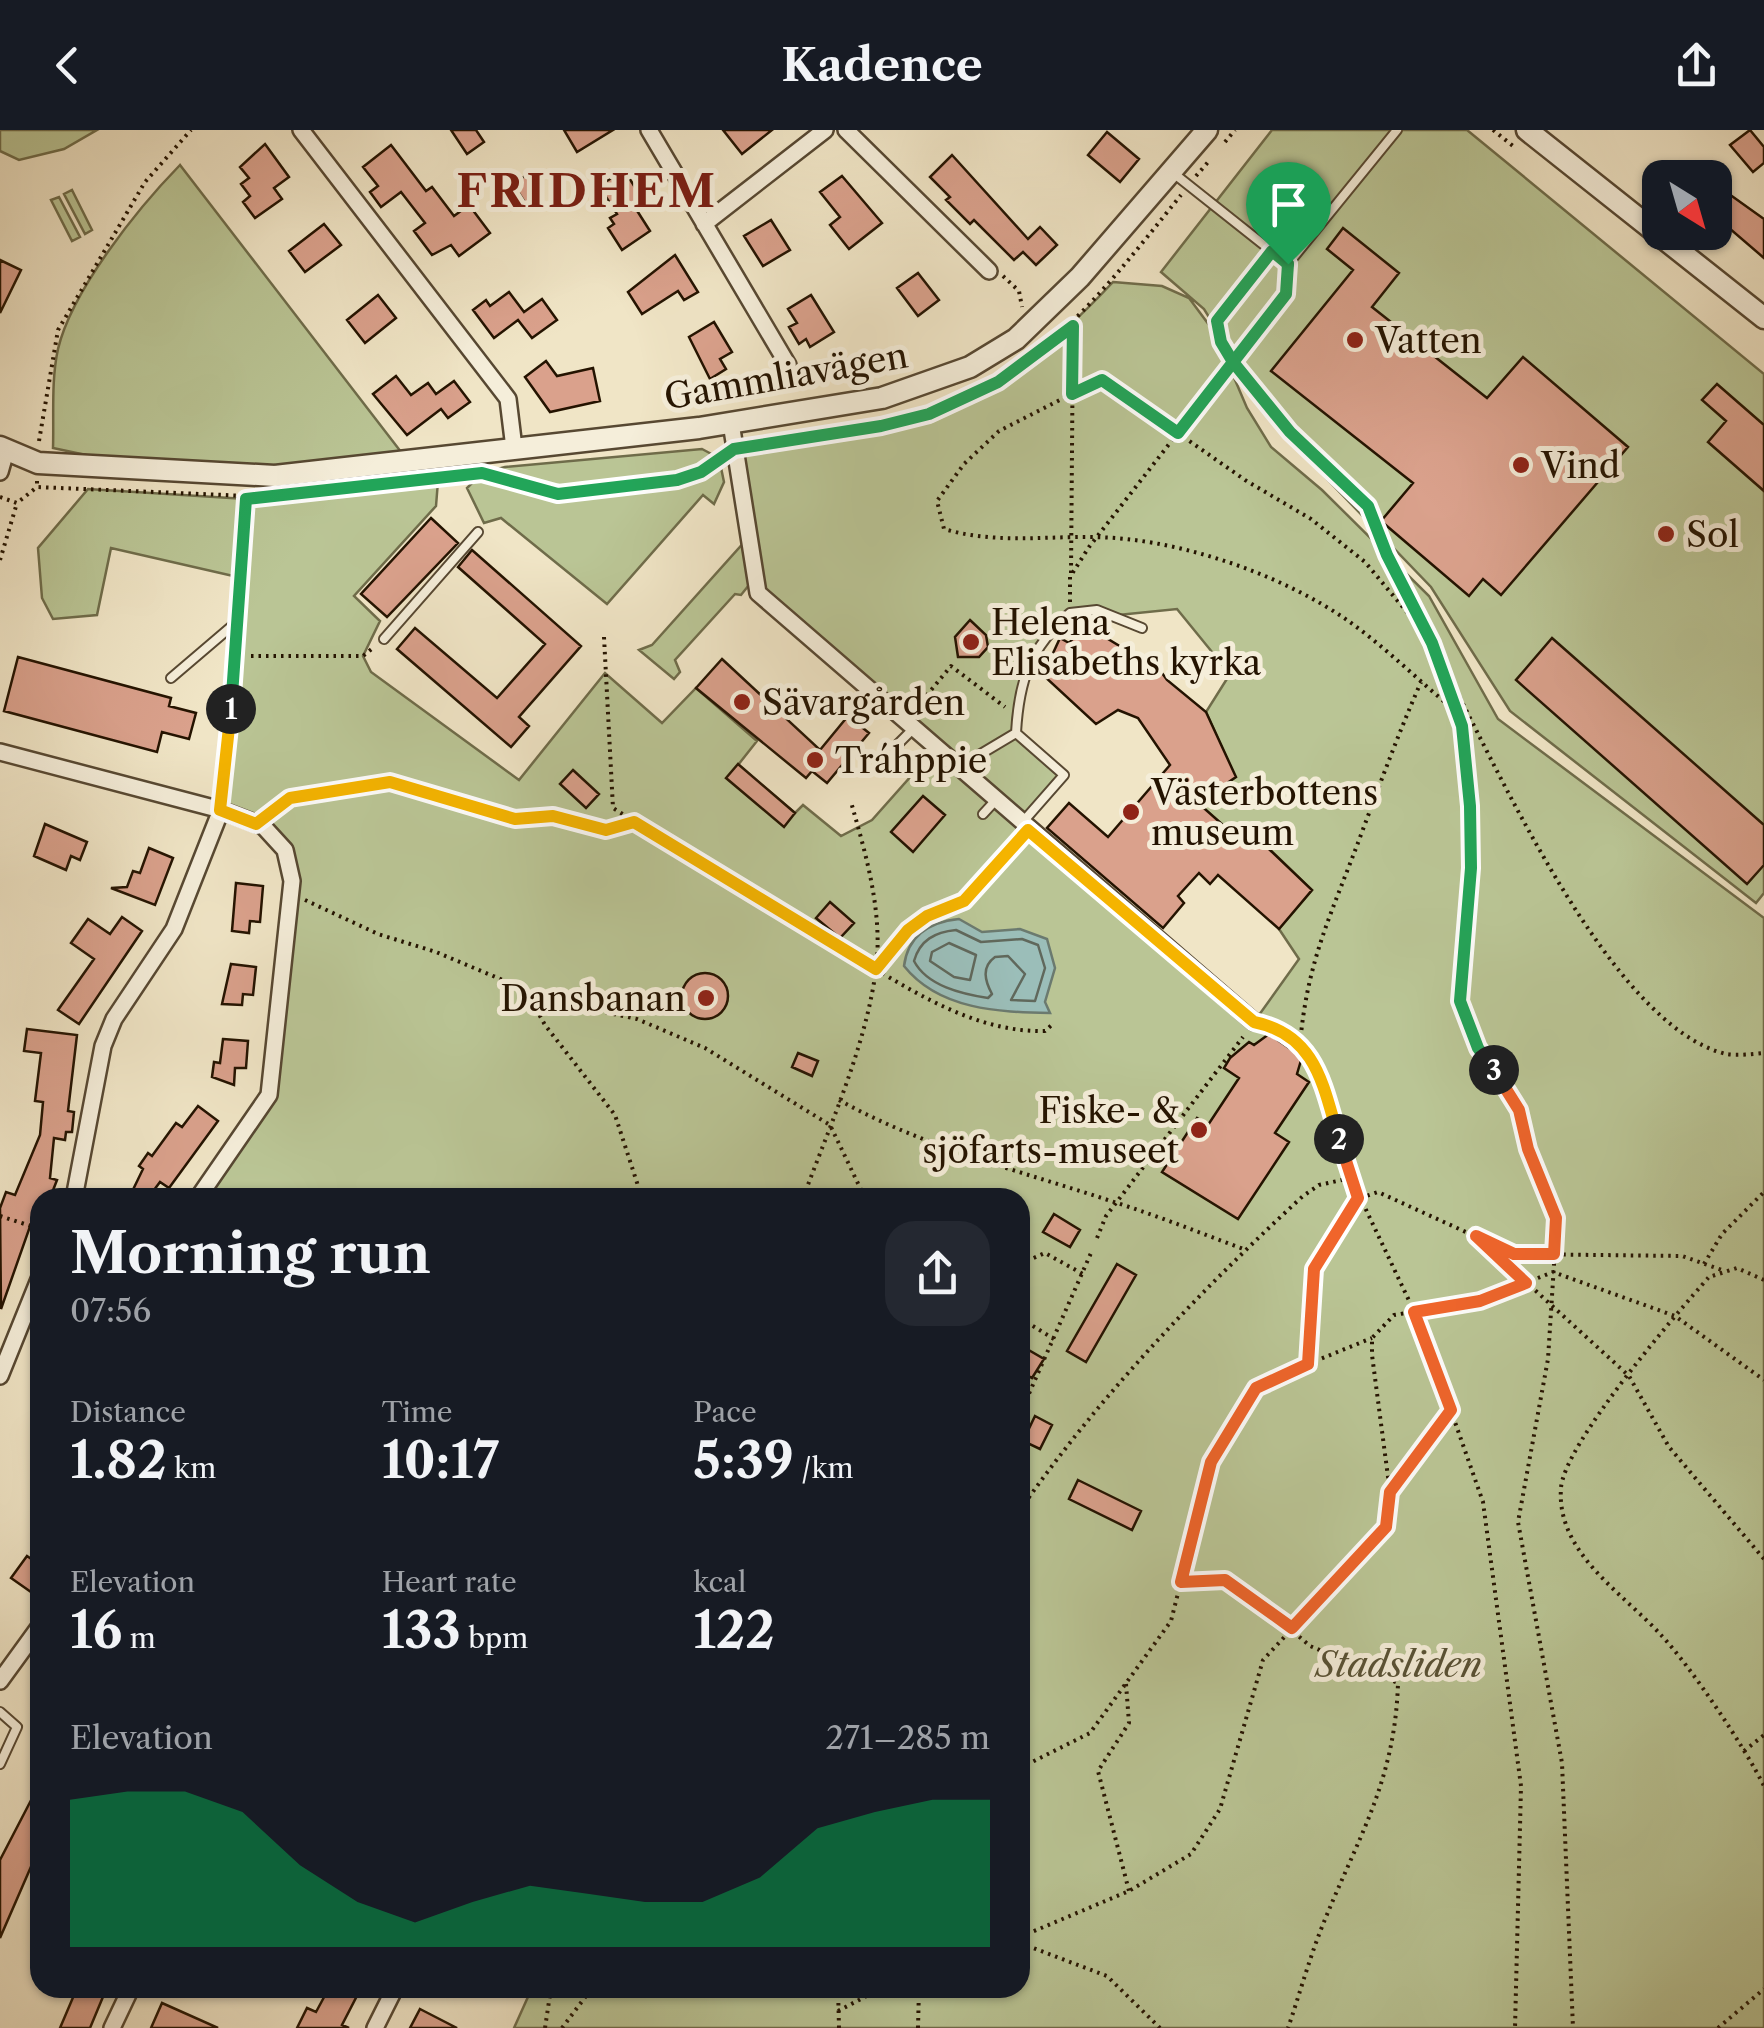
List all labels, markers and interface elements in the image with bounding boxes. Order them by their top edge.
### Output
text: Kadence [781,37,983,93]
icon: back [40,38,95,93]
icon: share [1669,38,1724,93]
north arrow [1642,160,1732,250]
map controls [1642,160,1732,250]
pin [1246,162,1331,265]
district label: FRIDHEM [456,163,718,219]
icon: arrive [1261,177,1316,232]
place label: Vatten [1374,319,1482,362]
marker: Vatten [1344,329,1366,351]
street label: Gammliavägen [661,333,911,419]
place label: Vind [1540,444,1620,487]
marker: Vind [1510,454,1532,476]
place label: Sol [1686,513,1739,556]
marker: Sol [1655,523,1677,545]
place label: Helena Elisabeths kyrka [991,601,1262,684]
marker: Helena Elisabeths kyrka [960,631,982,653]
place label: Sävargården [762,681,965,724]
pin: 1 [206,684,256,734]
marker: Sävargården [731,691,753,713]
text: 1 [225,692,237,726]
place label: Tráhppie [835,739,987,782]
marker: Tráhppie [804,749,826,771]
place label: Västerbottens museum [1150,771,1378,854]
marker: Västerbottens museum [1120,801,1142,823]
place label: Dansbanan [500,977,686,1020]
marker: Dansbanan [695,987,717,1009]
pin: 3 [1469,1045,1519,1095]
text: 3 [1486,1053,1502,1087]
place label: Fiske- & sjöfarts-museet [922,1089,1180,1172]
pin: 2 [1314,1114,1364,1164]
marker: Fiske- & sjöfarts-museet [1188,1119,1210,1141]
text: 2 [1331,1122,1347,1156]
text: Morning run [70,1220,431,1287]
button: share [885,1221,990,1326]
text: 07:56 [70,1291,151,1330]
text: Distance [70,1395,186,1429]
text: Time [382,1395,452,1429]
text: Pace [693,1395,757,1429]
text: 1.82 [70,1429,167,1491]
text: 10:17 [382,1429,499,1491]
text: 5:39 [693,1429,794,1491]
text: km [167,1451,216,1485]
text: /km [794,1451,854,1485]
text: Elevation [70,1565,195,1599]
text: Heart rate [382,1565,517,1599]
text: kcal [693,1565,746,1599]
text: 16 [70,1599,122,1661]
text: 133 [382,1599,461,1661]
text: 122 [693,1599,775,1661]
text: m [122,1621,156,1655]
text: bpm [461,1621,528,1655]
park label: Stadsliden [1314,1643,1482,1686]
text: Elevation [70,1718,213,1757]
text: 271–285 m [826,1718,990,1757]

